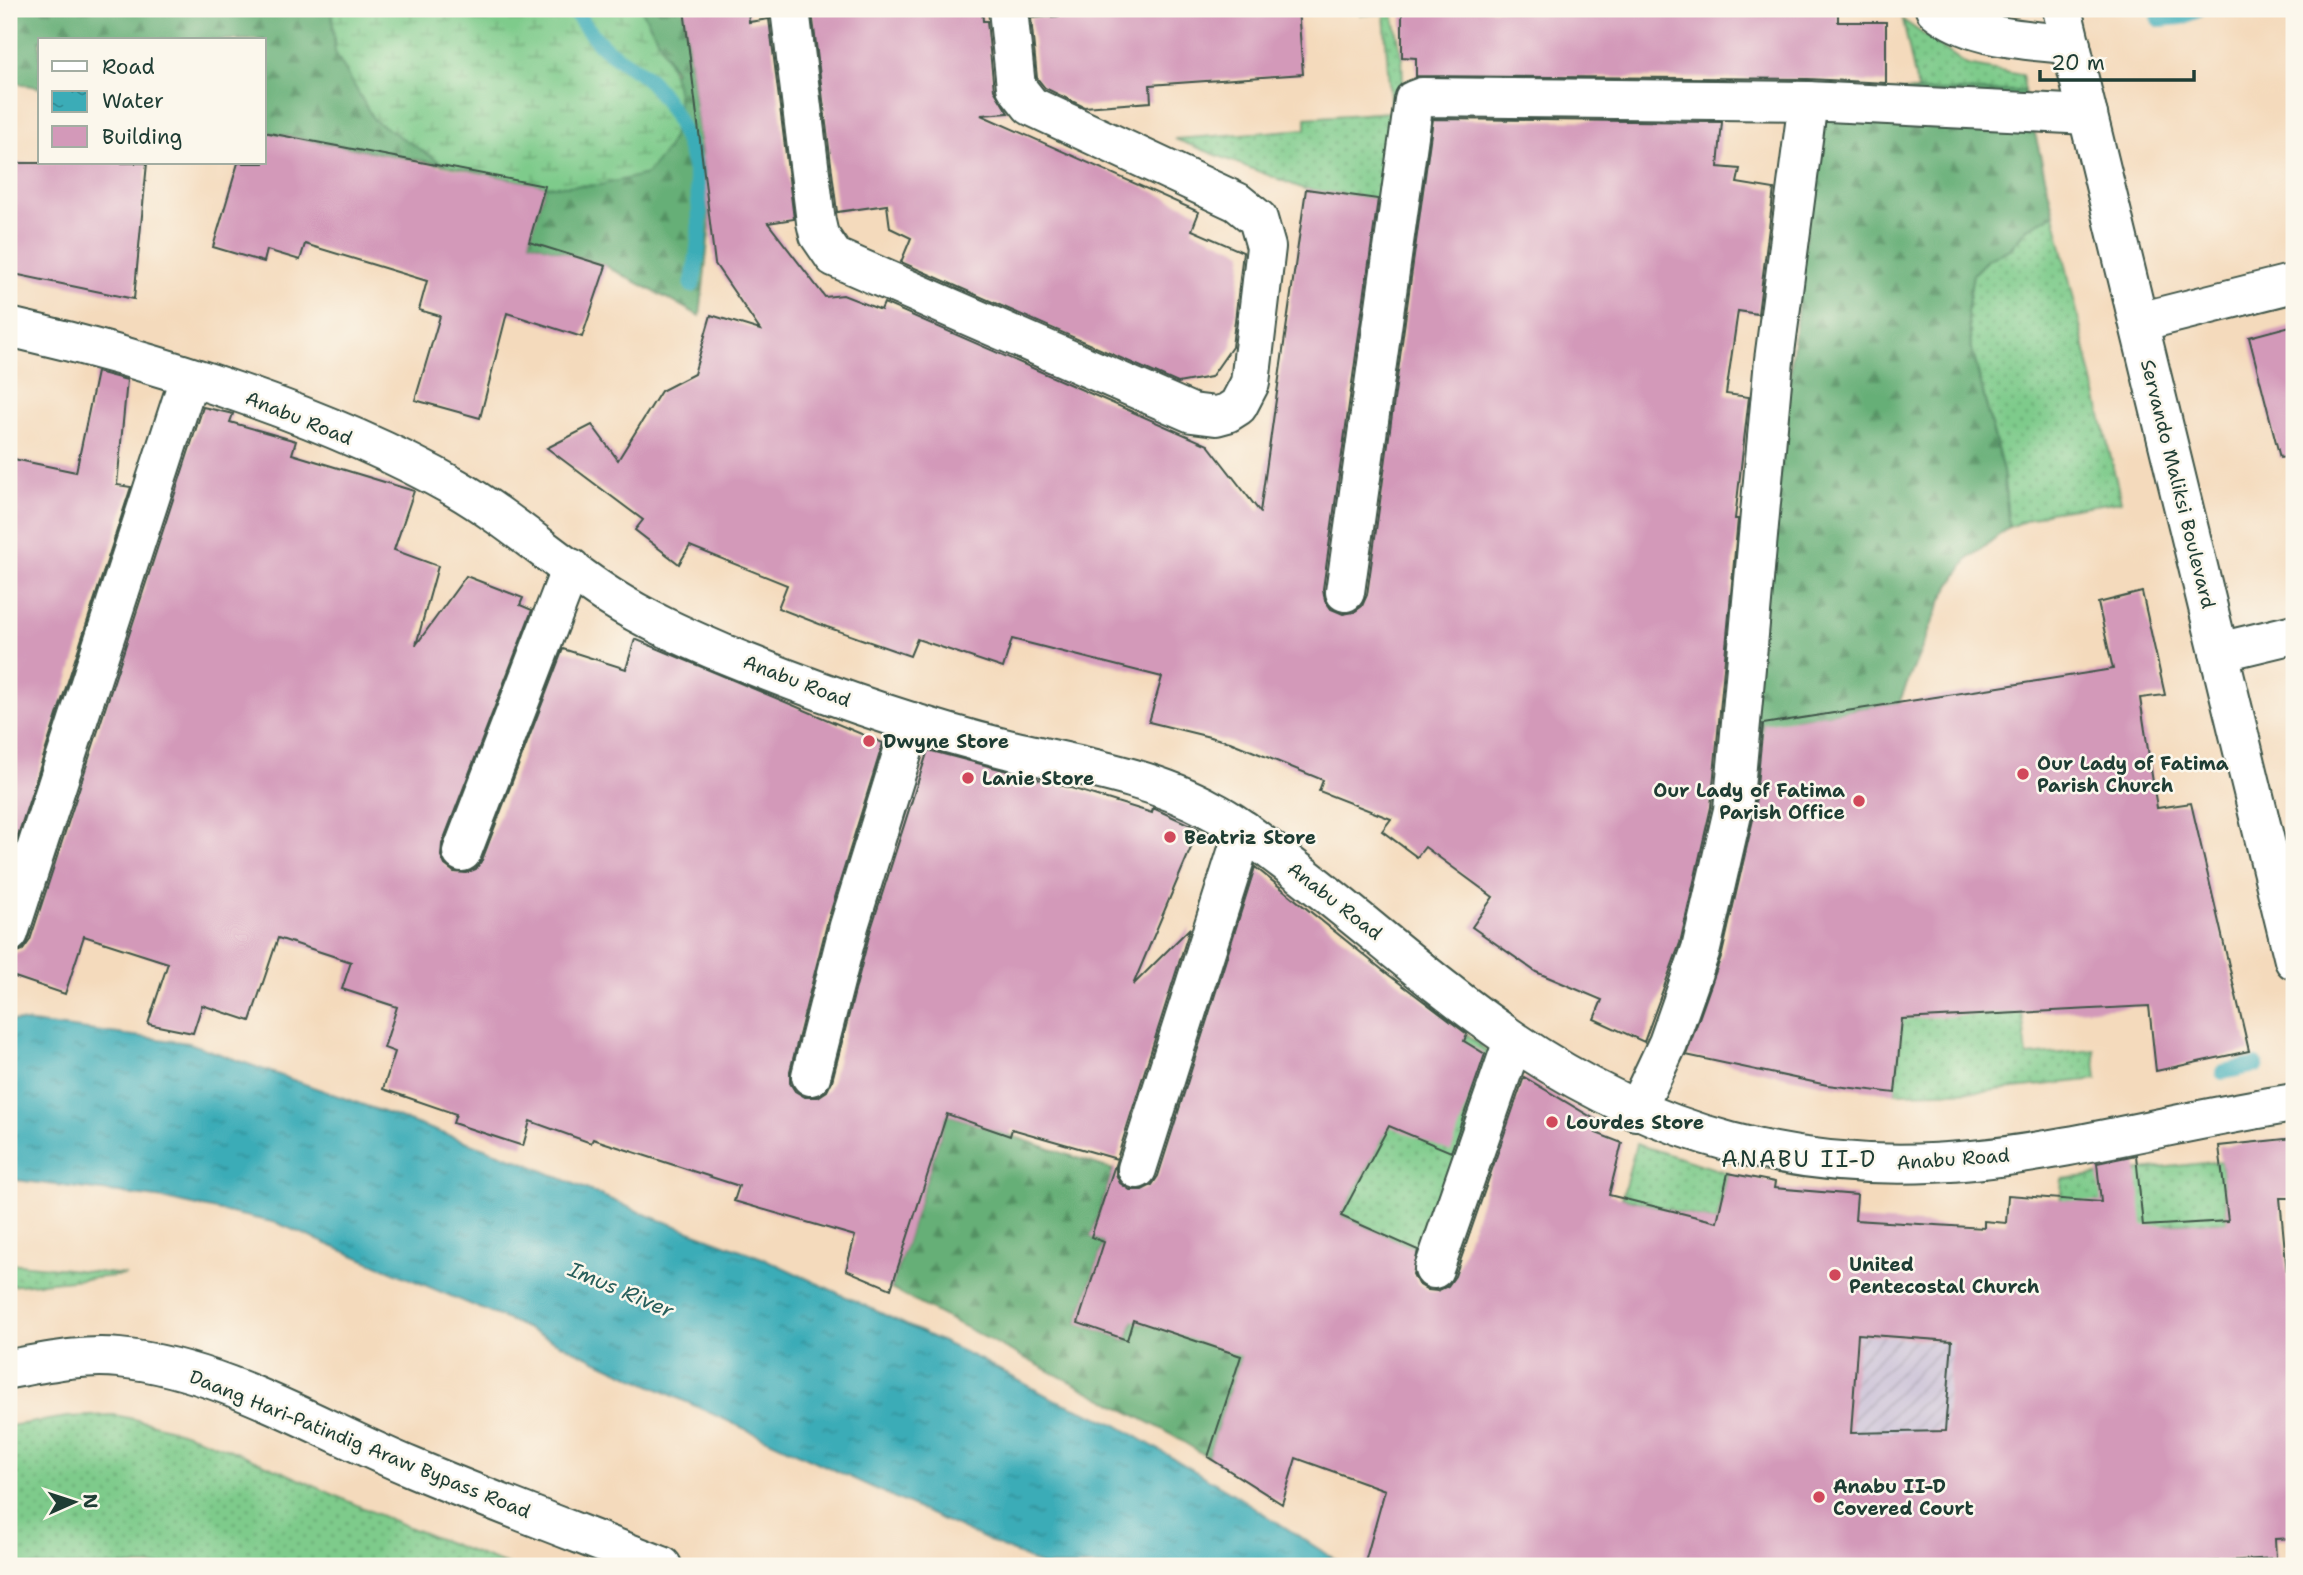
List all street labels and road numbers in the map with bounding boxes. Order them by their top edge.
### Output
street label: Servando Maliksi Boulevard [2135,357,2221,611]
street label: Anabu Road [242,385,356,451]
street label: Anabu Road [740,649,854,713]
street label: Anabu Road [1283,856,1387,946]
street label: Anabu Road [1896,1143,2010,1175]
street label: Daang Hari-Patindig Araw Bypass Road [186,1364,534,1524]

